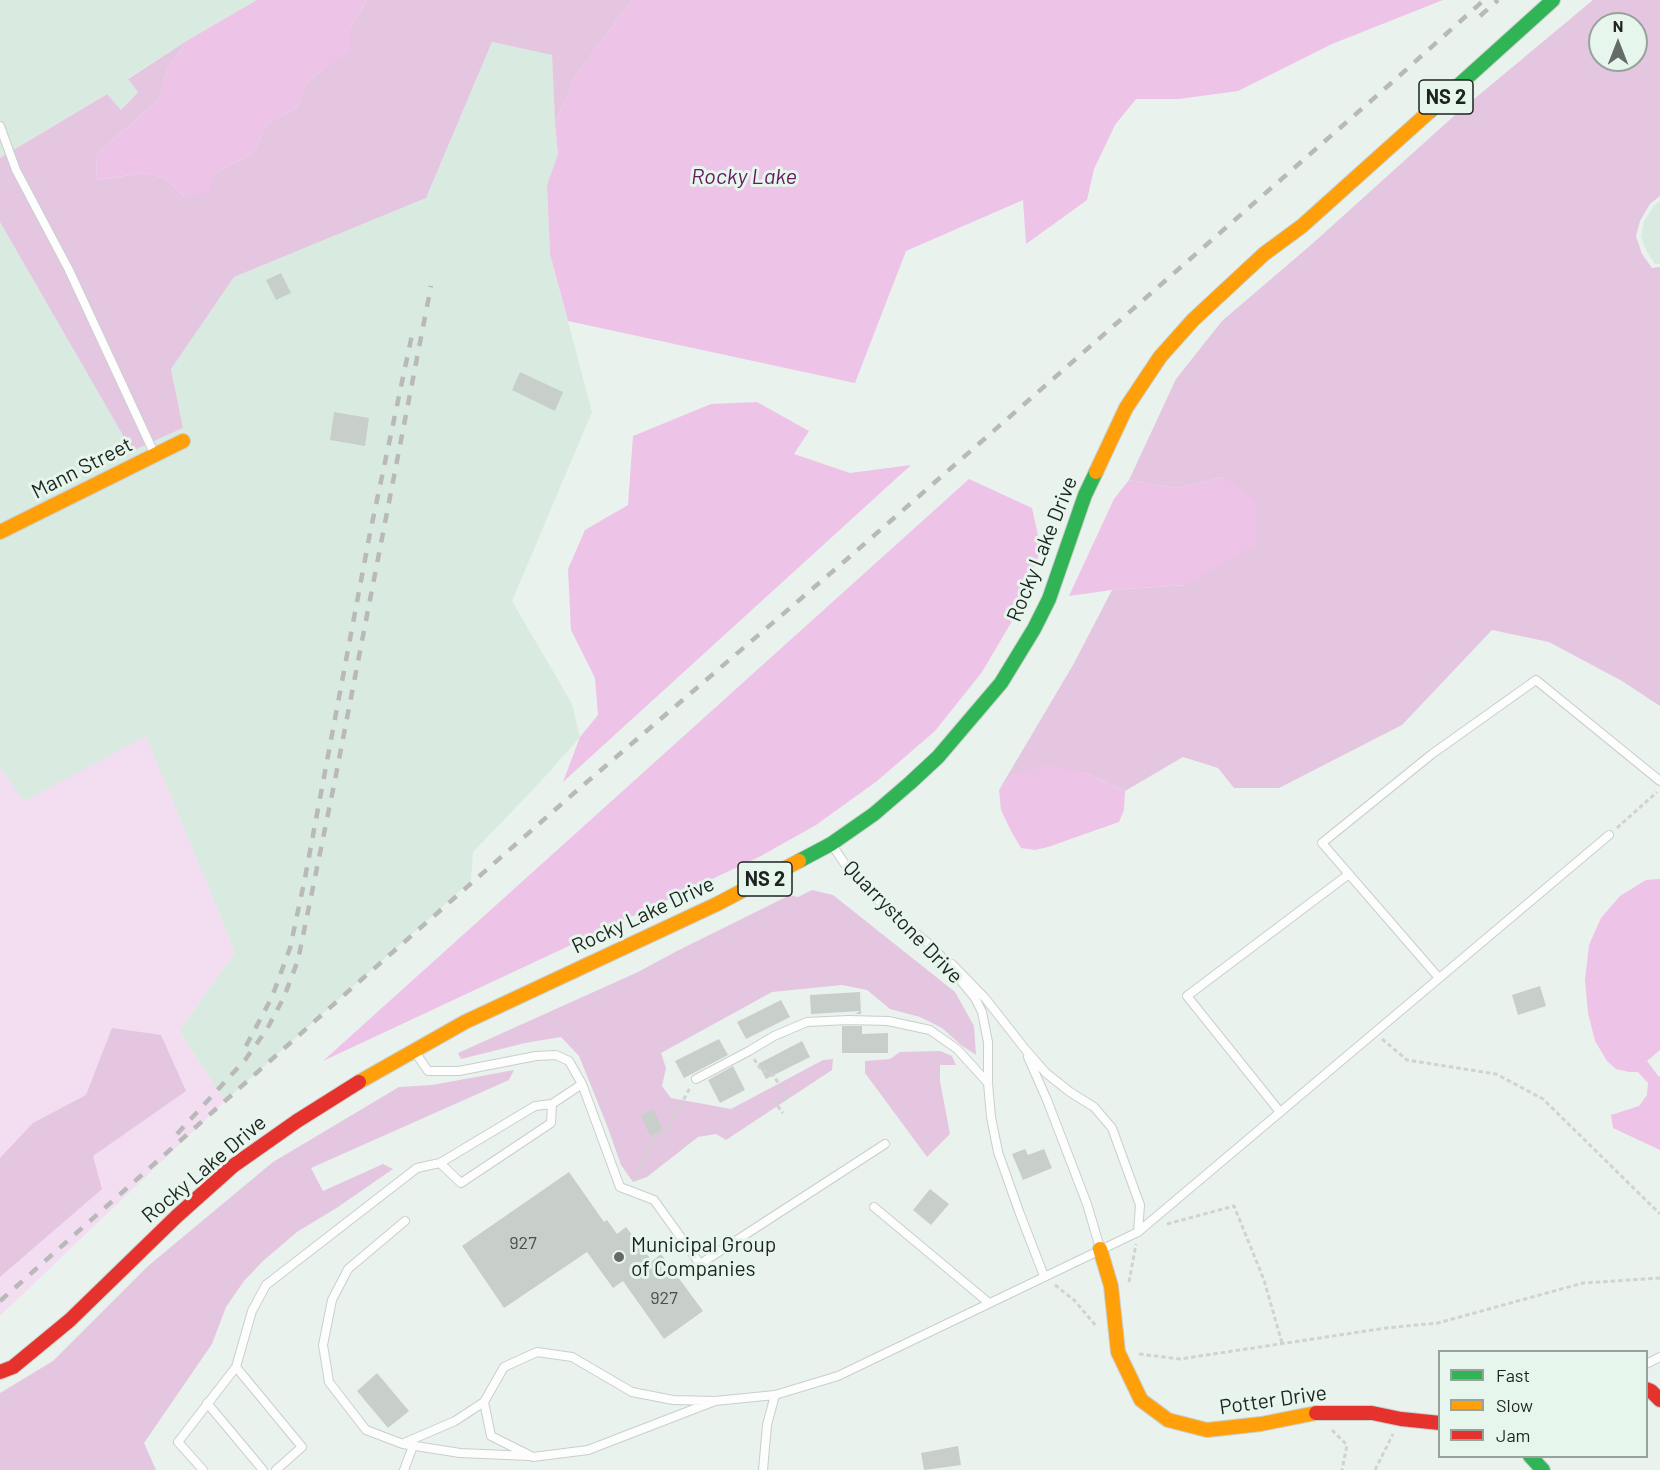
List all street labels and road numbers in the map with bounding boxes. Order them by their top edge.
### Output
road number: NS 2 [1419,80,1473,114]
street label: Mann Street [27,432,137,504]
street label: Rocky Lake Drive [1001,473,1083,625]
street label: Quarrystone Drive [838,855,968,989]
road number: NS 2 [738,862,792,896]
street label: Rocky Lake Drive [568,871,718,959]
street label: Rocky Lake Drive [137,1110,271,1228]
street label: Potter Drive [1218,1380,1328,1420]

